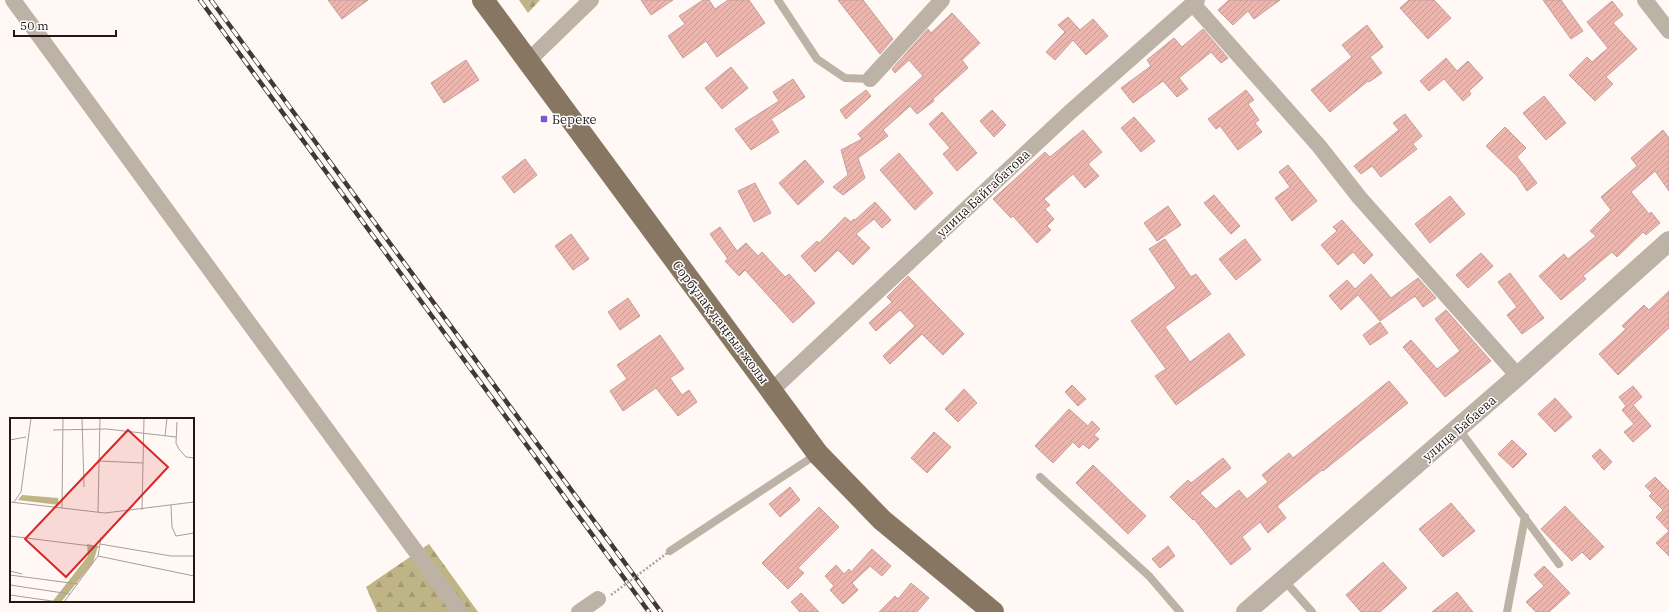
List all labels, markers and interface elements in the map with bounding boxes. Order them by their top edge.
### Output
scale bar [14,12,116,38]
text: 50 m [20,18,49,33]
place label: Береке [552,111,597,128]
marker: Береке [539,114,549,124]
street label: улица Байгабатова [933,146,1034,241]
street label: Сорбұлақ даңғыл жолы [669,257,773,387]
street label: улица Бабаева [1419,392,1500,465]
inset map [10,418,194,602]

